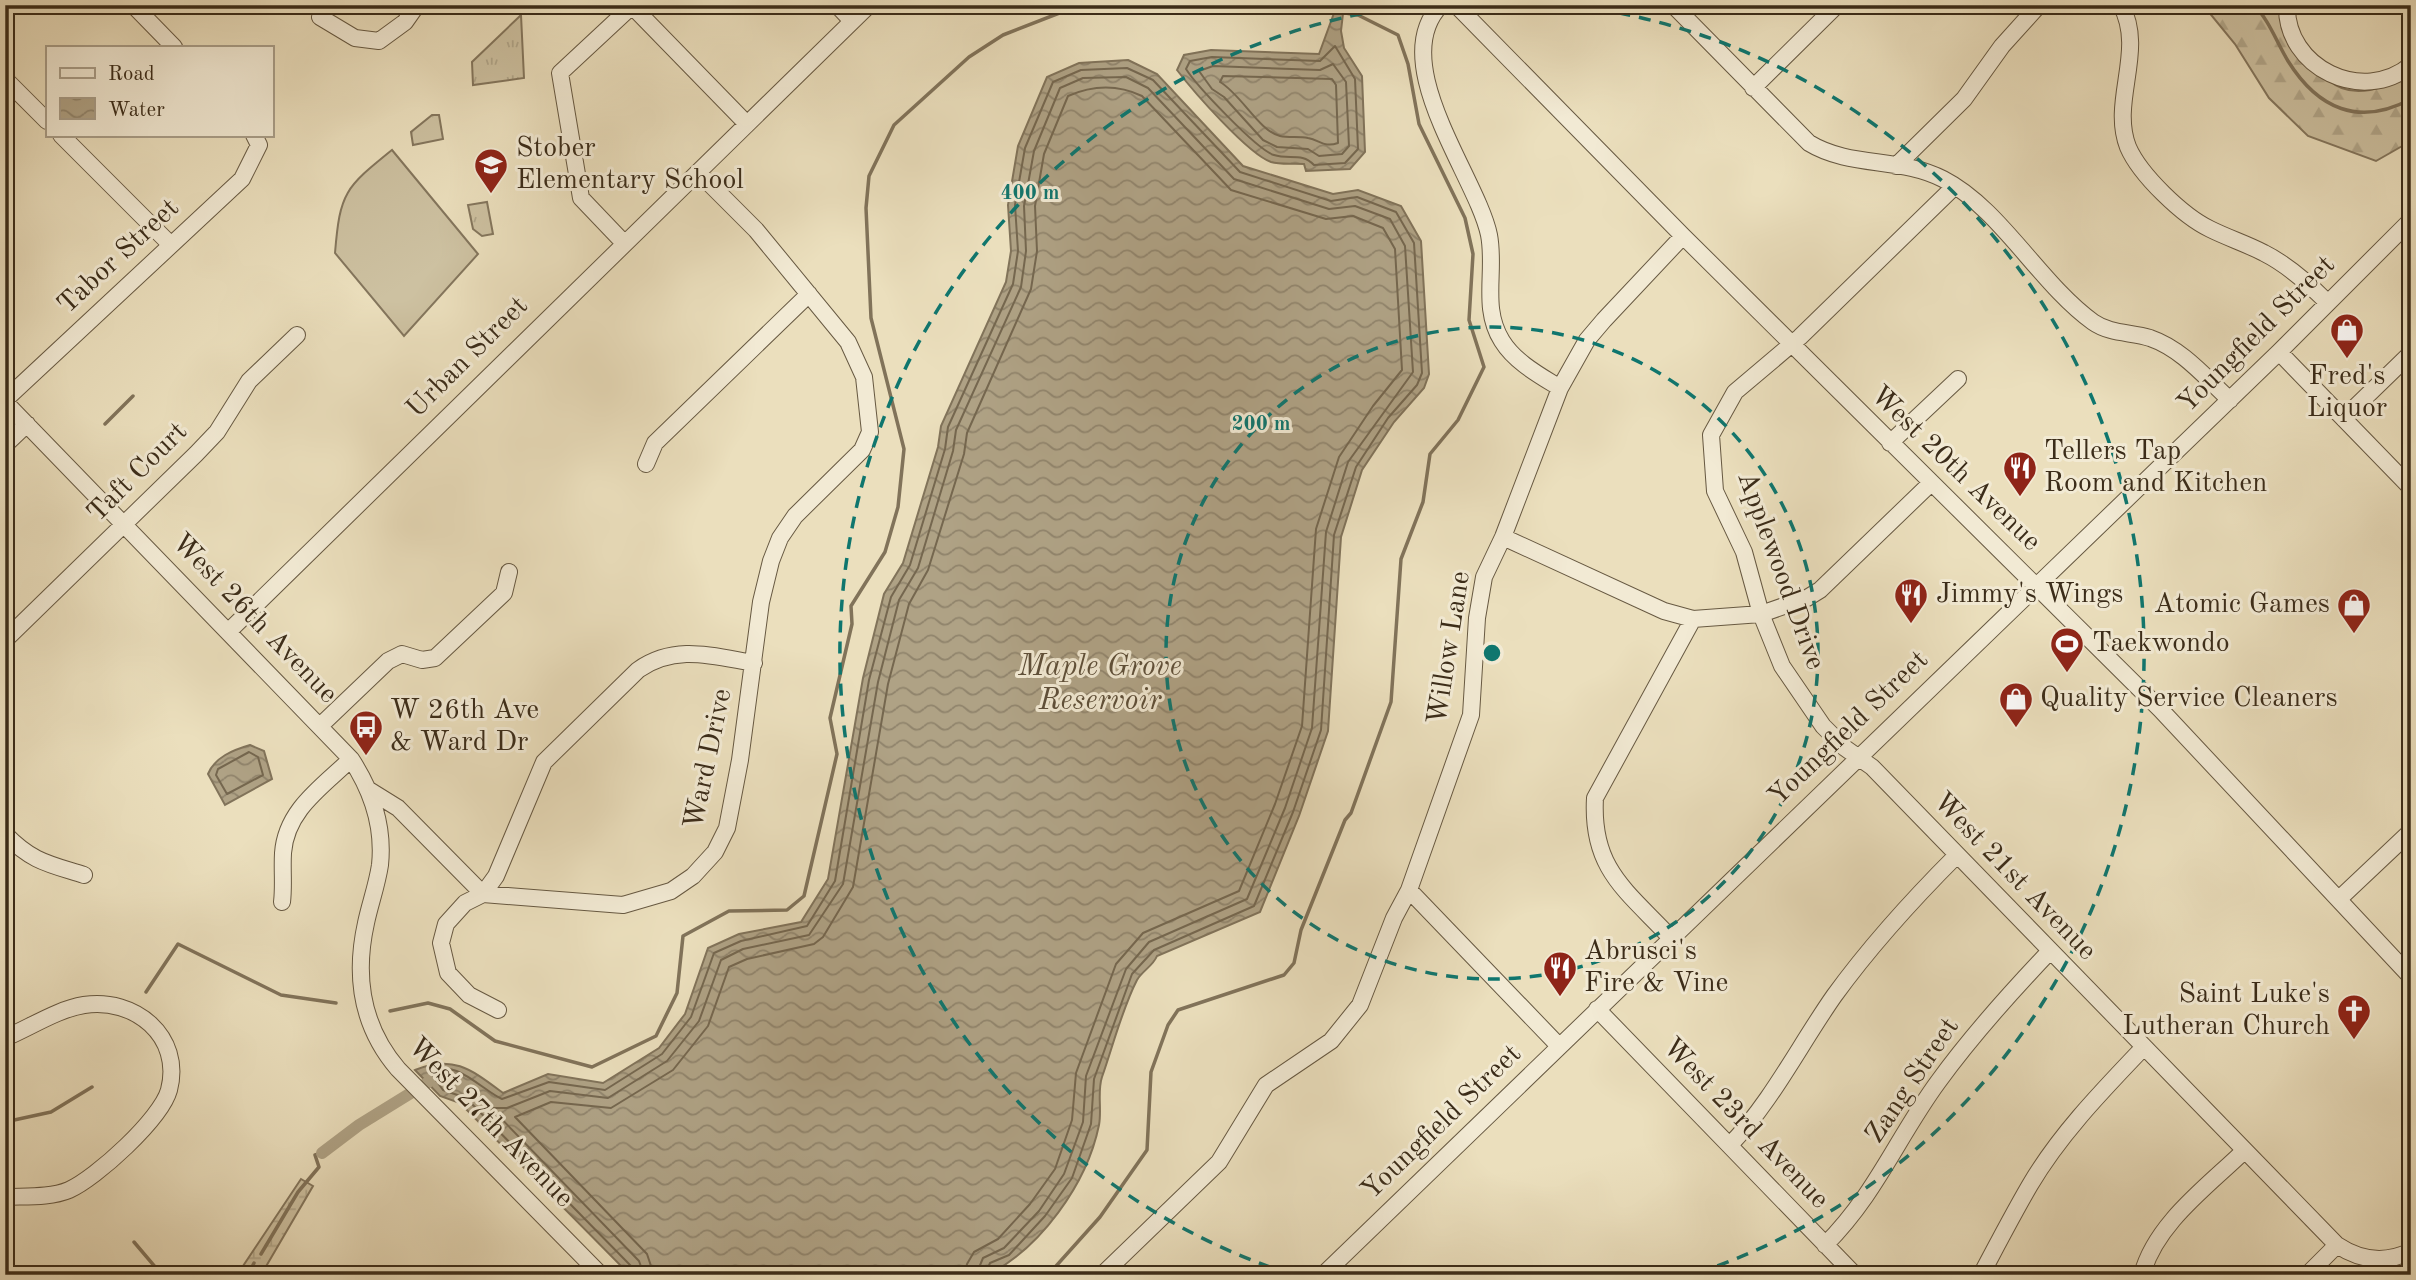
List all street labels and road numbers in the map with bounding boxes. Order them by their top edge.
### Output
street label: Tabor Street [53,194,185,320]
street label: Youngfield Street [2173,251,2341,419]
street label: Urban Street [402,292,534,424]
street label: West 20th Avenue [1865,381,2045,557]
street label: Taft Court [83,418,193,528]
street label: Applewood Drive [1731,468,1829,674]
street label: West 26th Avenue [166,529,342,709]
street label: Willow Lane [1424,569,1476,727]
street label: Youngfield Street [1764,646,1934,812]
street label: Ward Drive [680,686,738,832]
street label: West 21st Avenue [1927,788,2101,966]
street label: Zang Street [1861,1013,1965,1149]
street label: West 27th Avenue [402,1033,578,1213]
street label: West 23rd Avenue [1657,1033,1833,1215]
street label: Youngfield Street [1357,1040,1527,1206]

